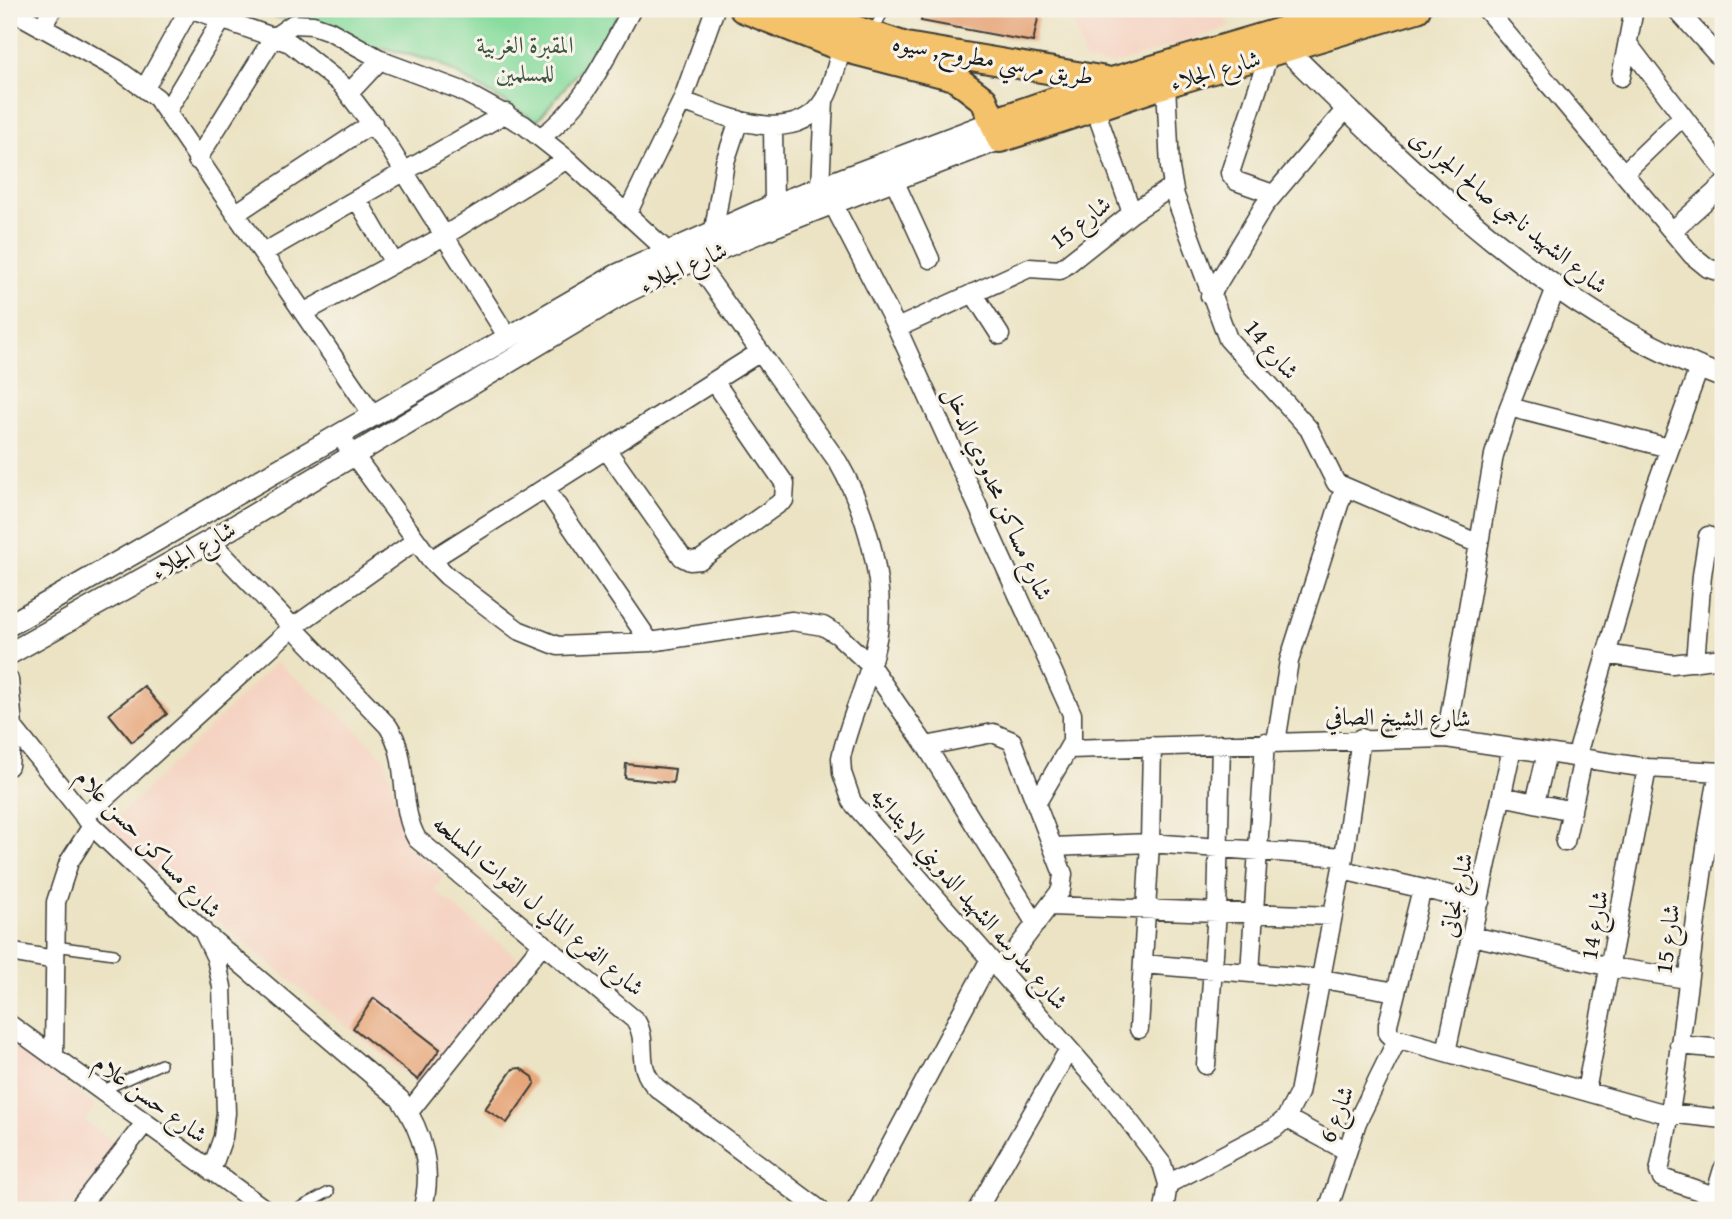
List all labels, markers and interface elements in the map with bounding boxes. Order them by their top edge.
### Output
street label: طريق مرسي مطروح, سيوه [889,24,1096,99]
park label: المقبرة الغربية للمسلمين [476,27,574,90]
street label: شارع الجلاء [1165,40,1265,103]
street label: شارع الشهيد ناجي صالح الجرارى [1400,120,1616,304]
street label: شارع 15 [1042,187,1120,260]
street label: شارع الجلاء [633,232,734,305]
street label: شارع 14 [1234,311,1308,389]
street label: شارع مساكن محدودي الدخل [933,380,1062,607]
street label: شارع الجلاء [144,512,244,591]
street label: شارع الشيخ الصافي [1325,698,1471,740]
street label: شارع مساكن حسن علام [65,760,230,929]
street label: شارع مدرسه الشهيد الدويني الابتدائيه [859,779,1077,1021]
street label: شارع الفرع المالي ل القوات المسلحه [424,806,652,1006]
street label: شارع نجاتى [1430,850,1485,941]
street label: شارع 14 [1571,887,1620,963]
street label: شارع 15 [1645,902,1692,976]
street label: شارع حسن علام [85,1045,215,1155]
street label: شارع 6 [1309,1080,1366,1149]

